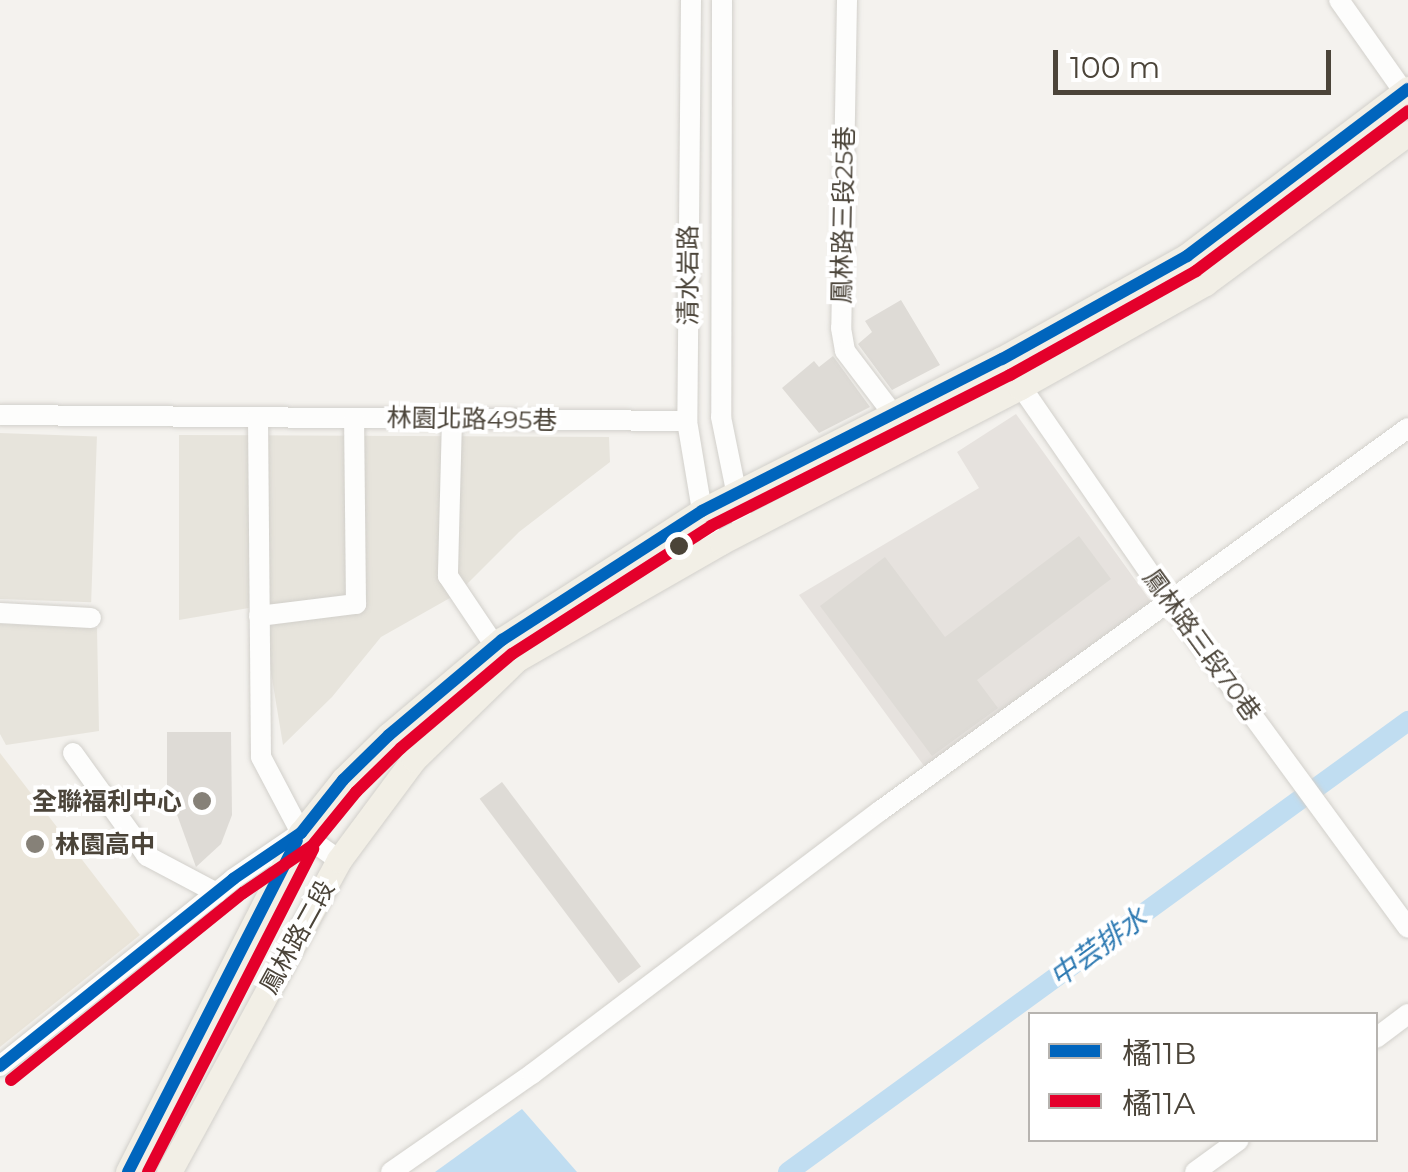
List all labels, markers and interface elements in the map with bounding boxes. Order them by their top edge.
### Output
scale bar [1058,30,1336,92]
text: 100 m [1070,49,1160,86]
street label: 鳳林路三段25巷 [826,126,860,304]
street label: 清水岩路 [673,225,703,325]
street label: 林園北路495巷 [386,403,558,435]
unlabelled marker [669,536,689,556]
street label: 鳳林路三段70巷 [1137,563,1267,727]
place label: 全聯福利中心 [32,786,182,816]
marker: 全聯福利中心 [191,790,213,812]
place label: 林園高中 [55,829,155,859]
marker: 林園高中 [24,833,46,855]
street label: 鳳林路二段 [254,875,340,999]
water label: 中芸排水 [1043,900,1153,994]
legend [1028,1012,1378,1142]
text: 橘11B [1122,1035,1196,1072]
text: 橘11A [1122,1085,1195,1122]

